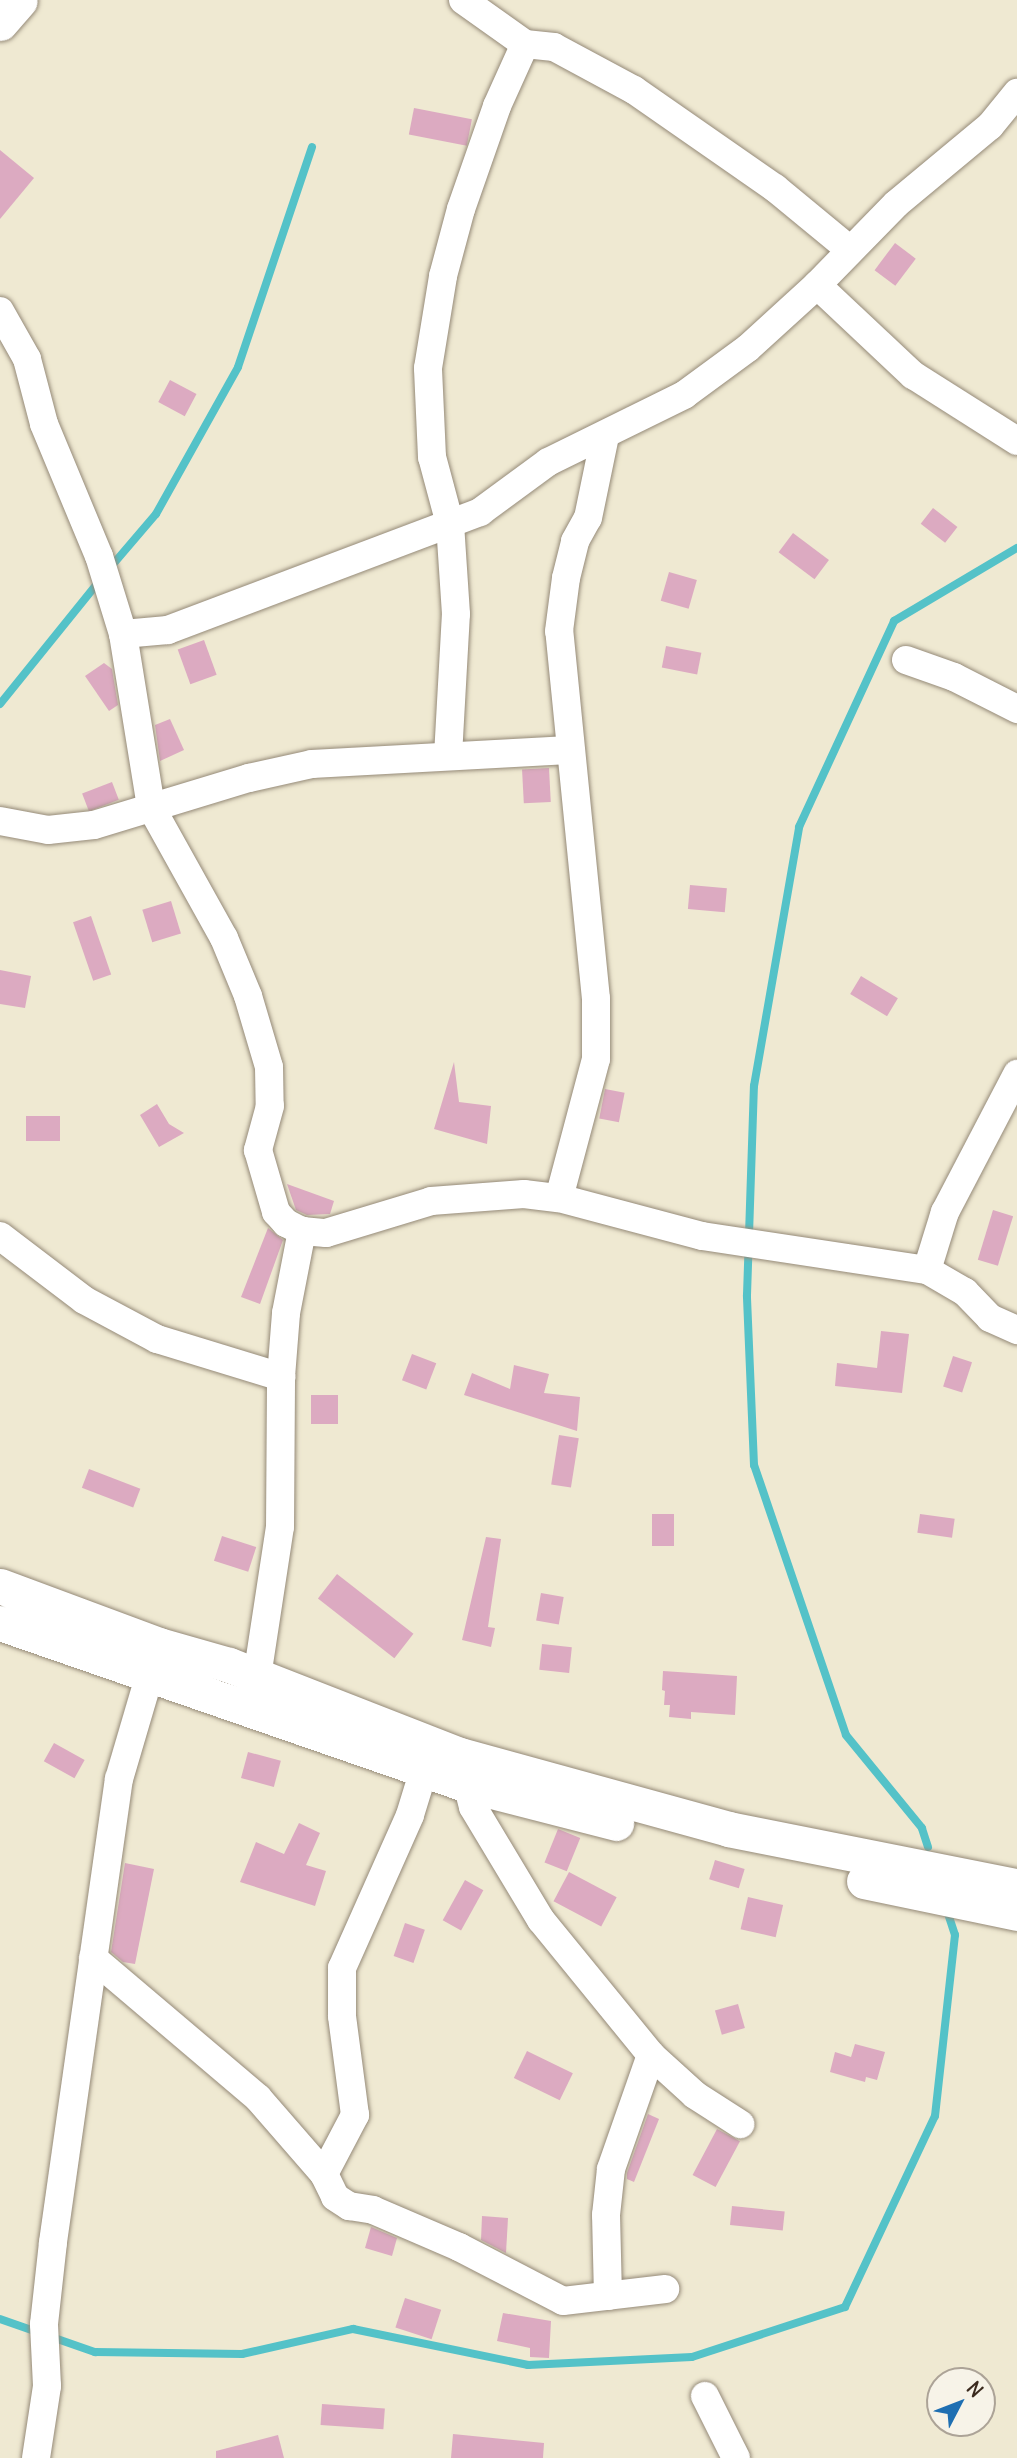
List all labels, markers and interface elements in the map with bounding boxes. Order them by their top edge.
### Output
north arrow [926,2367,996,2437]
text: N [962,2376,988,2402]

